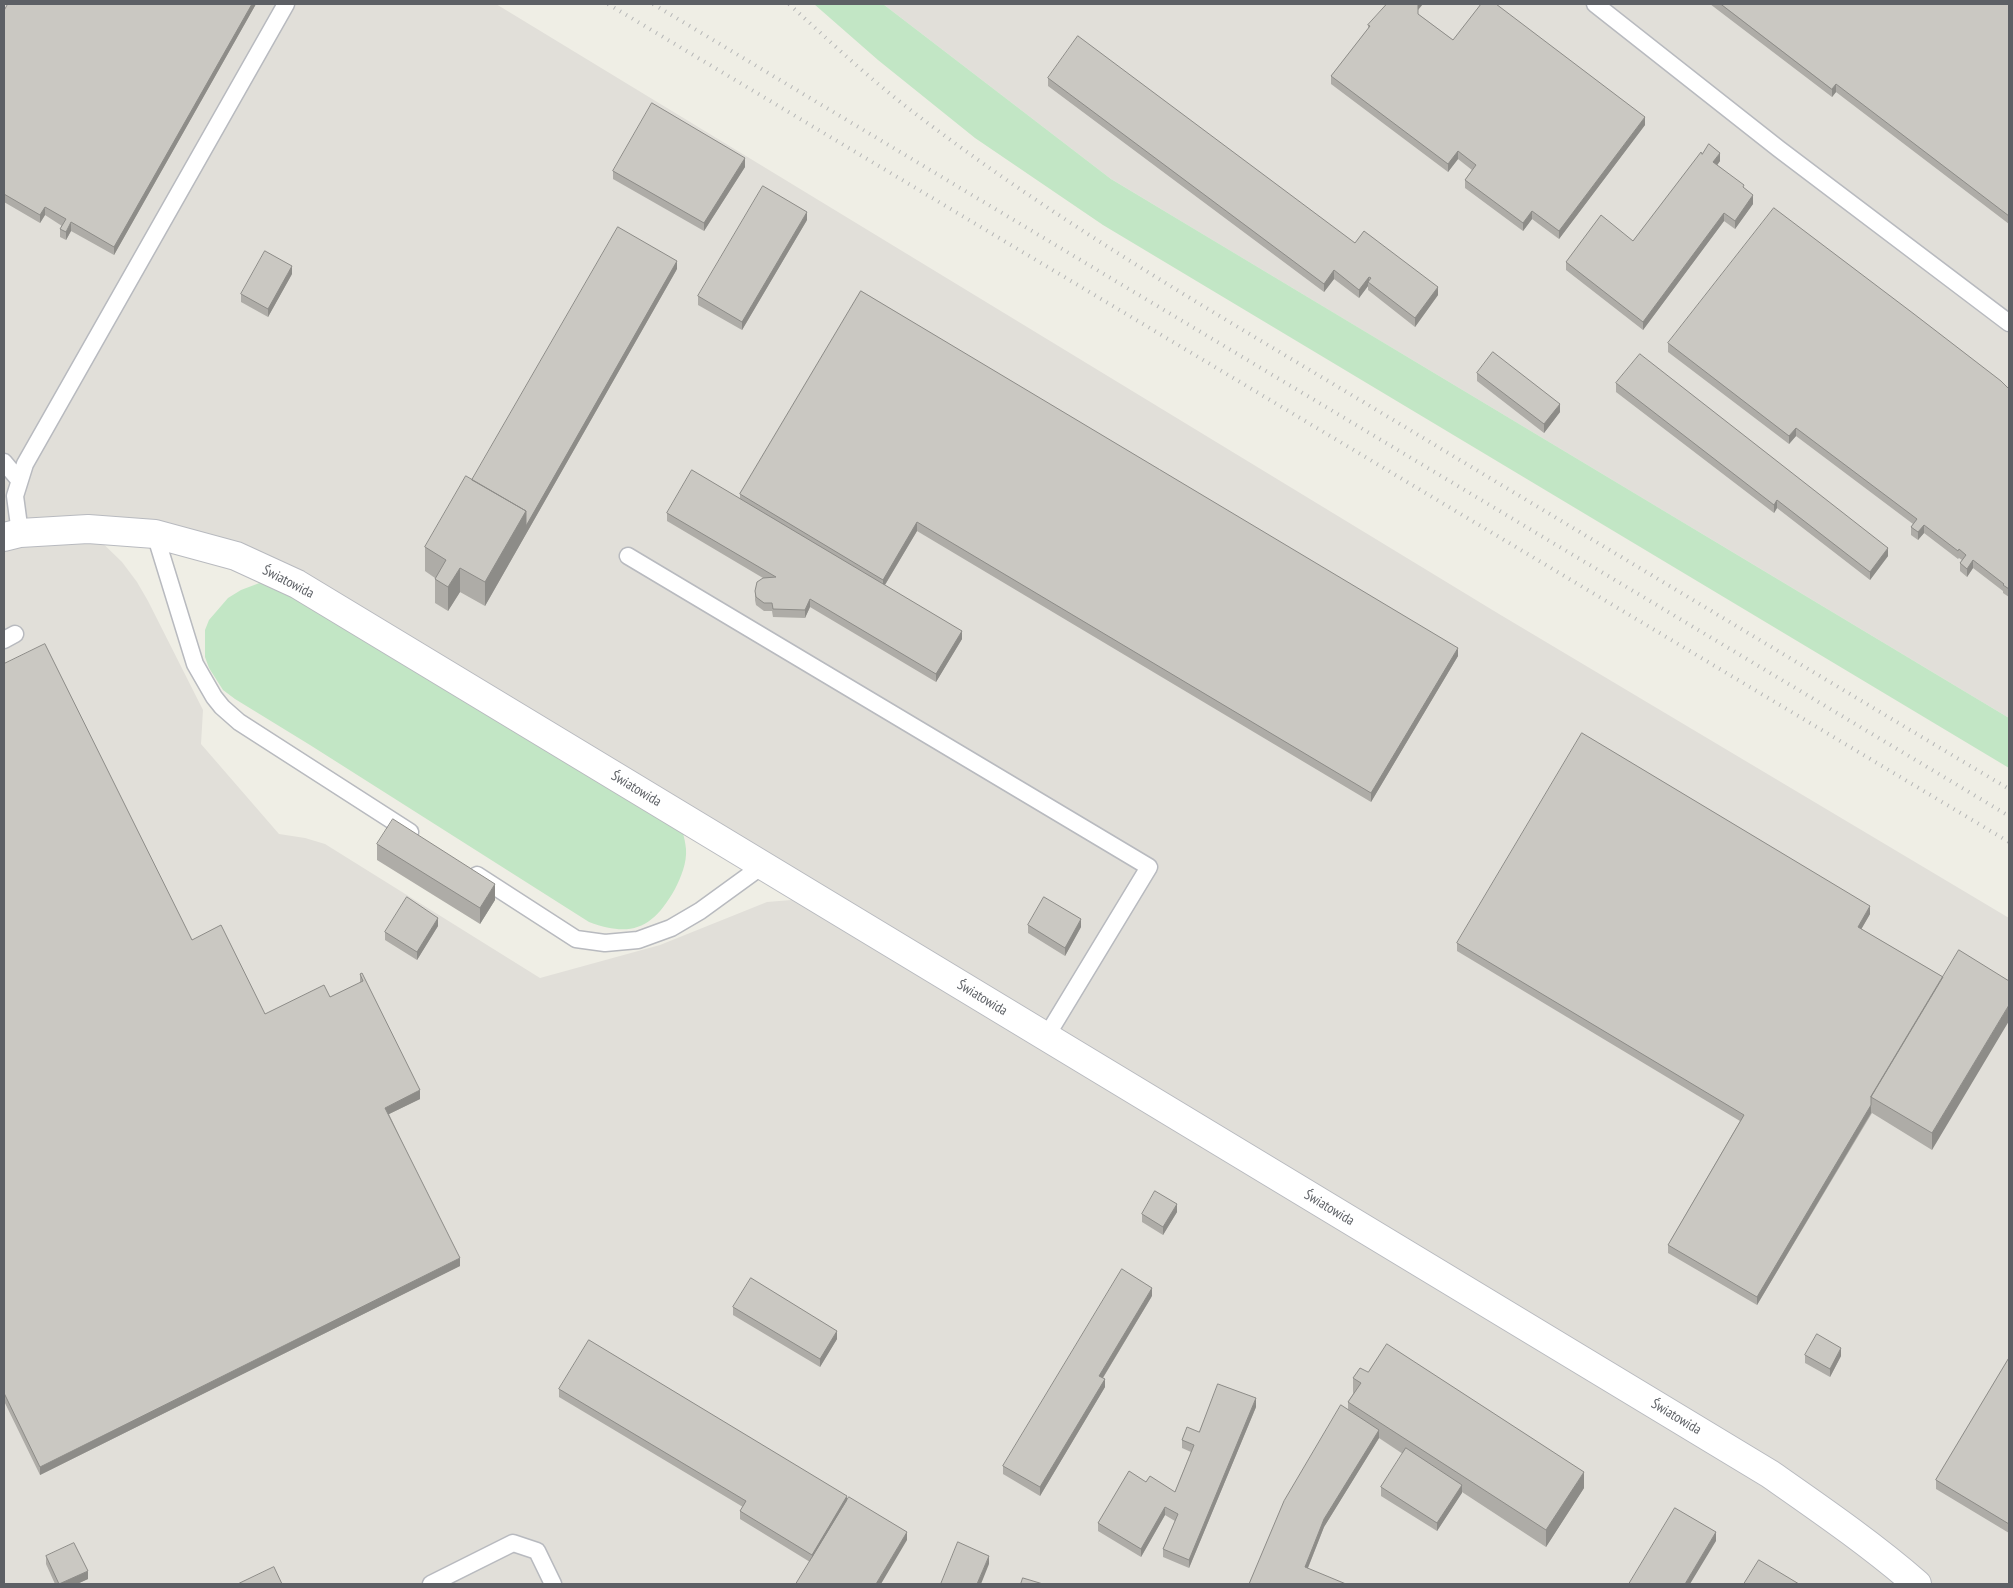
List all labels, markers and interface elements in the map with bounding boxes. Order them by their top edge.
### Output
street label: Światowida [259,562,317,602]
street label: Światowida [608,768,664,810]
street label: Światowida [954,977,1010,1019]
street label: Światowida [1301,1187,1357,1229]
street label: Światowida [1648,1396,1704,1438]

